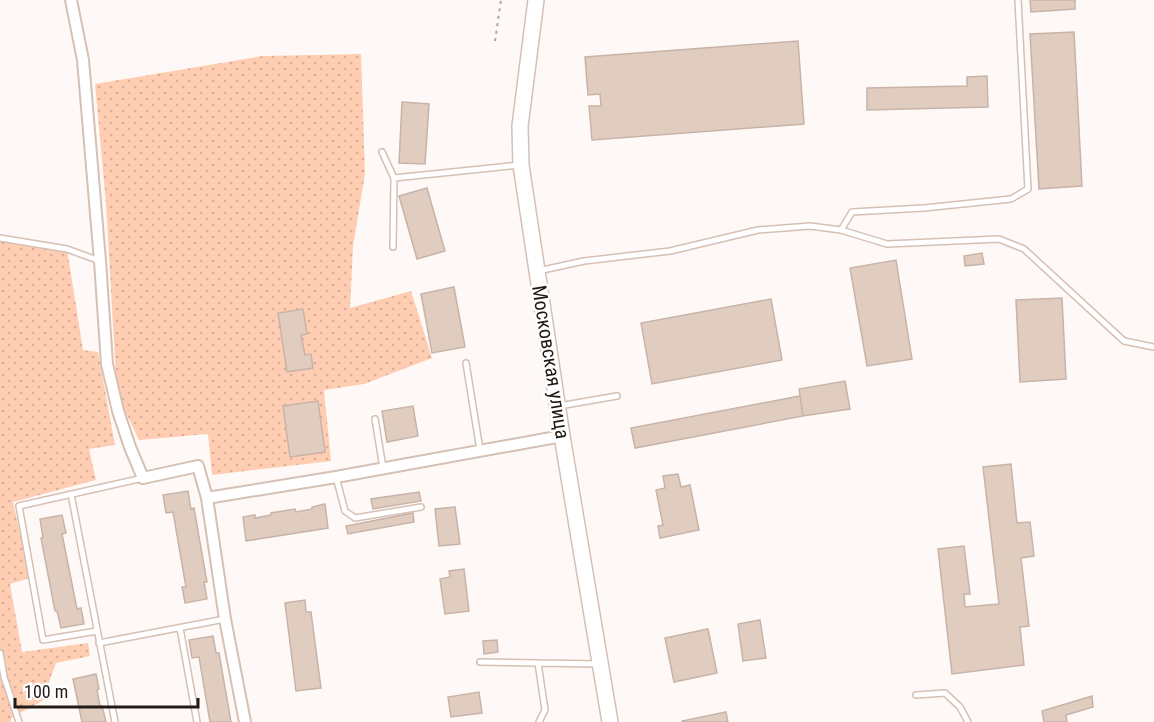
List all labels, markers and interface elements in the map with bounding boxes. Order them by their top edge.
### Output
street label: Московская улица [527,284,575,440]
scale bar [15,671,198,709]
text: 100 m [24,681,68,702]

